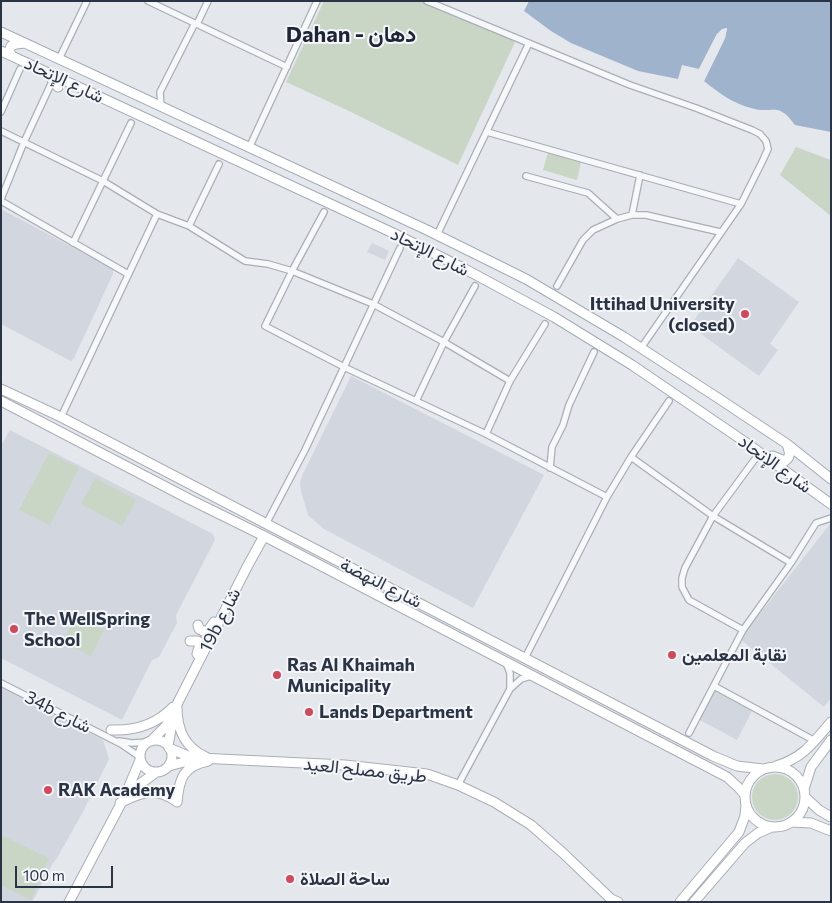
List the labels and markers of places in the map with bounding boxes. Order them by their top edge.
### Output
place label: Ittihad University (closed) [590,293,735,336]
marker: Ittihad University (closed) [739,308,751,320]
place label: The WellSpring School [24,608,150,650]
marker: The WellSpring School [8,623,20,635]
place label: نقابة المعلمين [682,644,787,666]
marker: نقابة المعلمين [666,649,678,661]
place label: Ras Al Khaimah Municipality [287,654,415,696]
marker: Ras Al Khaimah Municipality [271,669,283,681]
place label: Lands Department [319,701,473,723]
marker: Lands Department [303,706,315,718]
place label: RAK Academy [58,779,175,801]
marker: RAK Academy [42,784,54,796]
place label: ساحة الصلاة [300,868,390,890]
marker: ساحة الصلاة [284,873,296,885]

